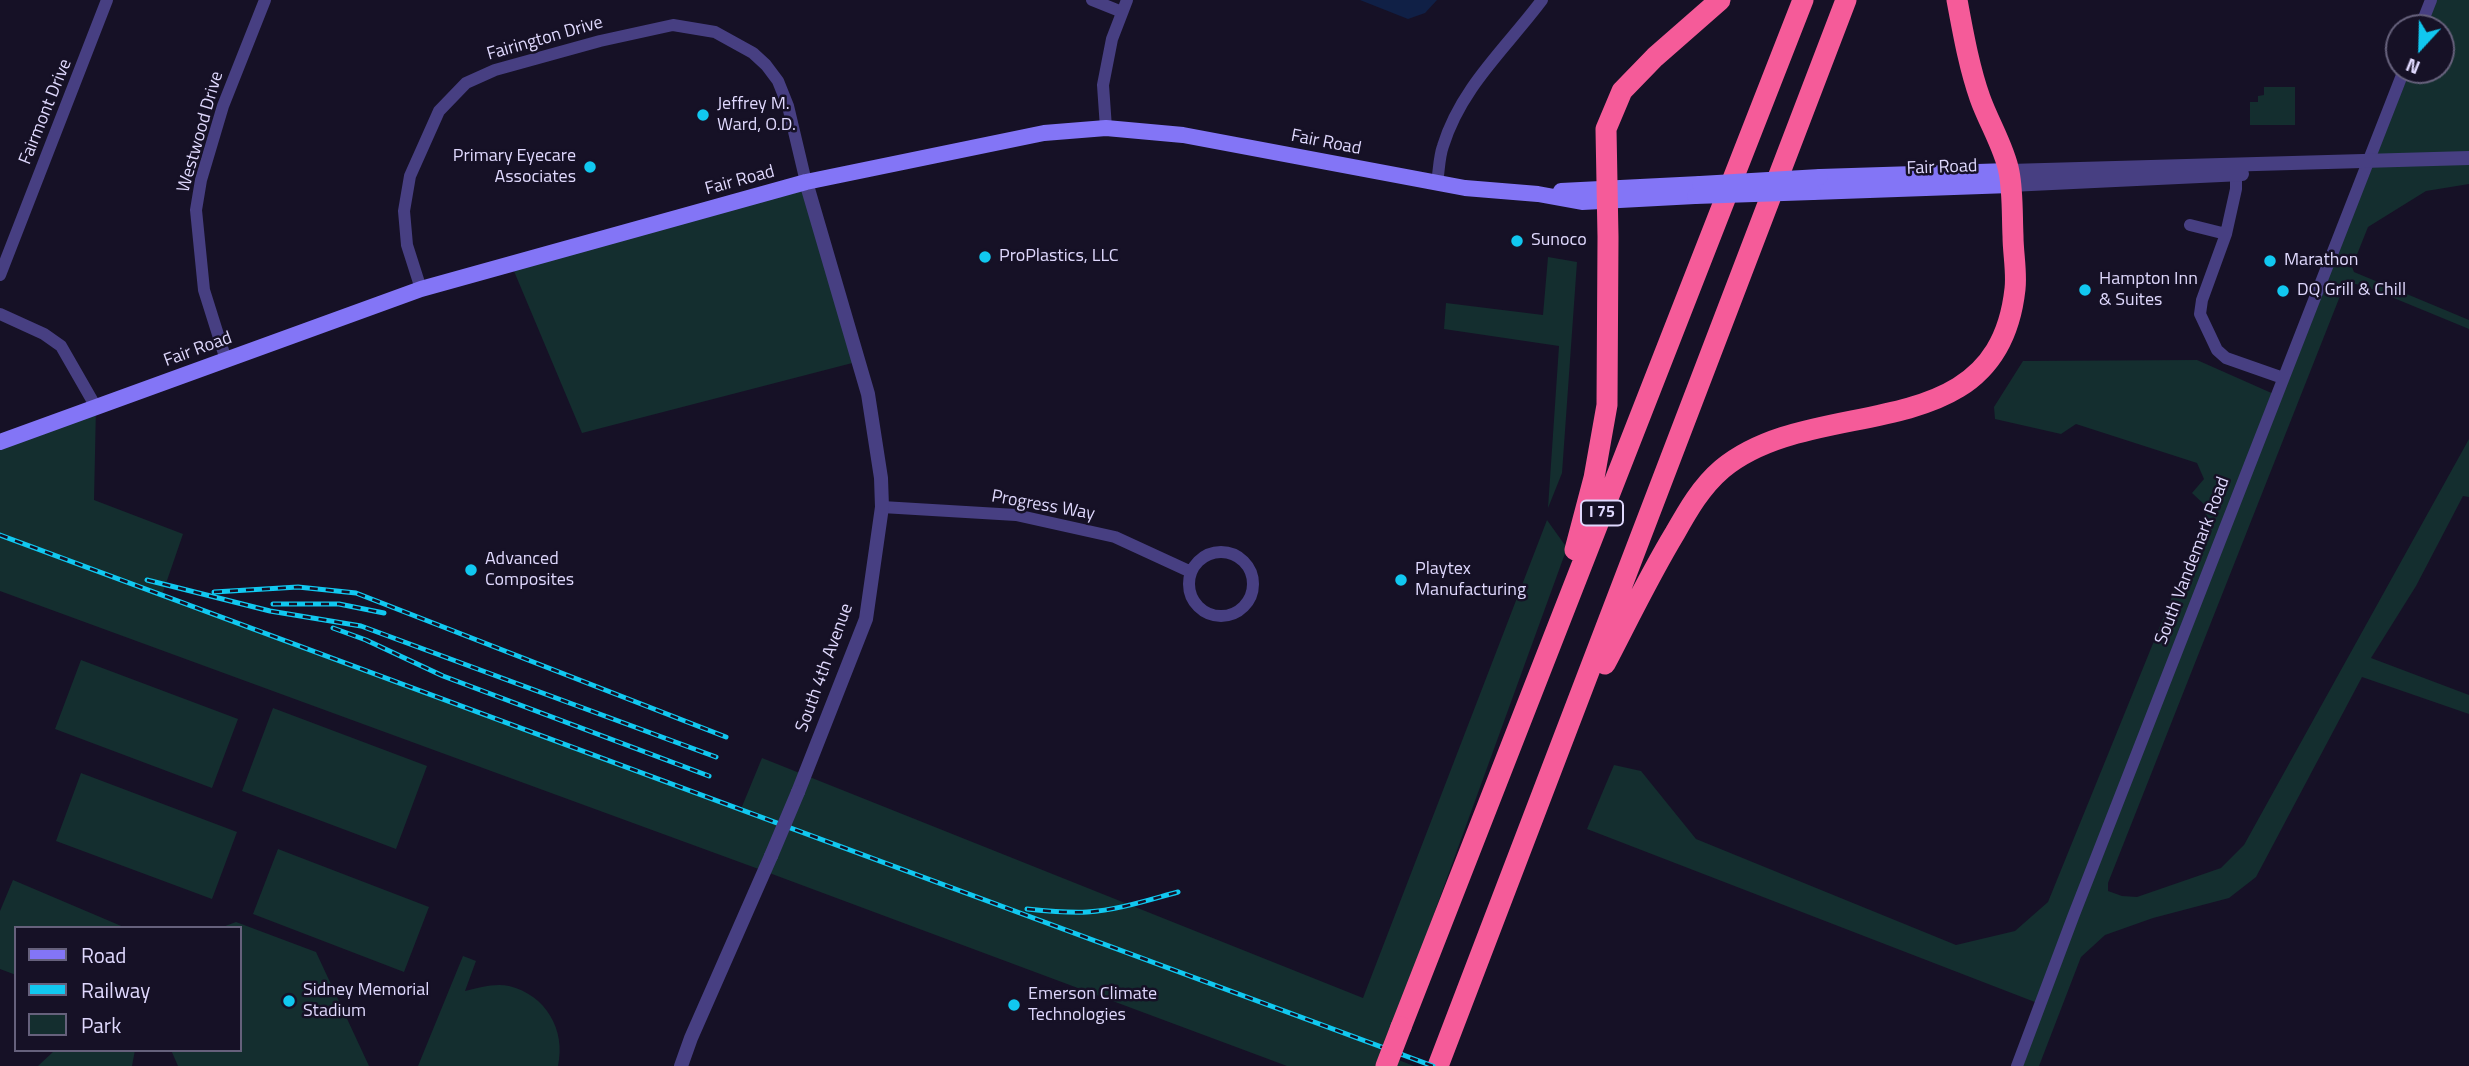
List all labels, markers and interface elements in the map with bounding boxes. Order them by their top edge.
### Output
street label: Fairington Drive [484,12,606,66]
north arrow [2385,14,2455,84]
text: N [2401,51,2424,83]
street label: Fairmont Drive [15,56,77,168]
street label: Westwood Drive [173,69,229,195]
place label: Jeffrey M. Ward, O.D. [717,94,796,136]
marker: Jeffrey M. Ward, O.D. [695,107,711,123]
street label: Fair Road [1289,126,1363,160]
place label: Primary Eyecare Associates [453,146,576,188]
street label: Fair Road [1906,156,1978,180]
marker: Primary Eyecare Associates [582,159,598,175]
street label: Fair Road [703,161,777,201]
place label: Sunoco [1531,230,1587,252]
marker: Sunoco [1509,233,1525,249]
place label: ProPlastics, LLC [999,246,1119,268]
marker: ProPlastics, LLC [977,249,993,265]
place label: Marathon [2284,250,2359,272]
marker: Marathon [2262,253,2278,269]
place label: Hampton Inn & Suites [2099,269,2198,312]
place label: DQ Grill & Chill [2297,280,2406,302]
marker: Hampton Inn & Suites [2077,282,2093,298]
marker: DQ Grill & Chill [2275,283,2291,299]
street label: Fair Road [161,328,235,372]
street label: South Vandemark Road [2151,474,2235,648]
street label: Progress Way [990,486,1096,526]
road number: I 75 [1581,500,1623,526]
place label: Advanced Composites [485,549,574,592]
place label: Playtex Manufacturing [1415,559,1526,602]
marker: Advanced Composites [463,562,479,578]
marker: Playtex Manufacturing [1393,572,1409,588]
street label: South 4th Avenue [792,601,858,735]
legend [14,926,242,1052]
text: Road [81,939,126,971]
text: Railway [81,974,150,1006]
place label: Sidney Memorial Stadium [303,980,429,1023]
place label: Emerson Climate Technologies [1028,984,1157,1026]
marker: Sidney Memorial Stadium [281,993,297,1009]
marker: Emerson Climate Technologies [1006,997,1022,1013]
text: Park [81,1009,121,1041]

